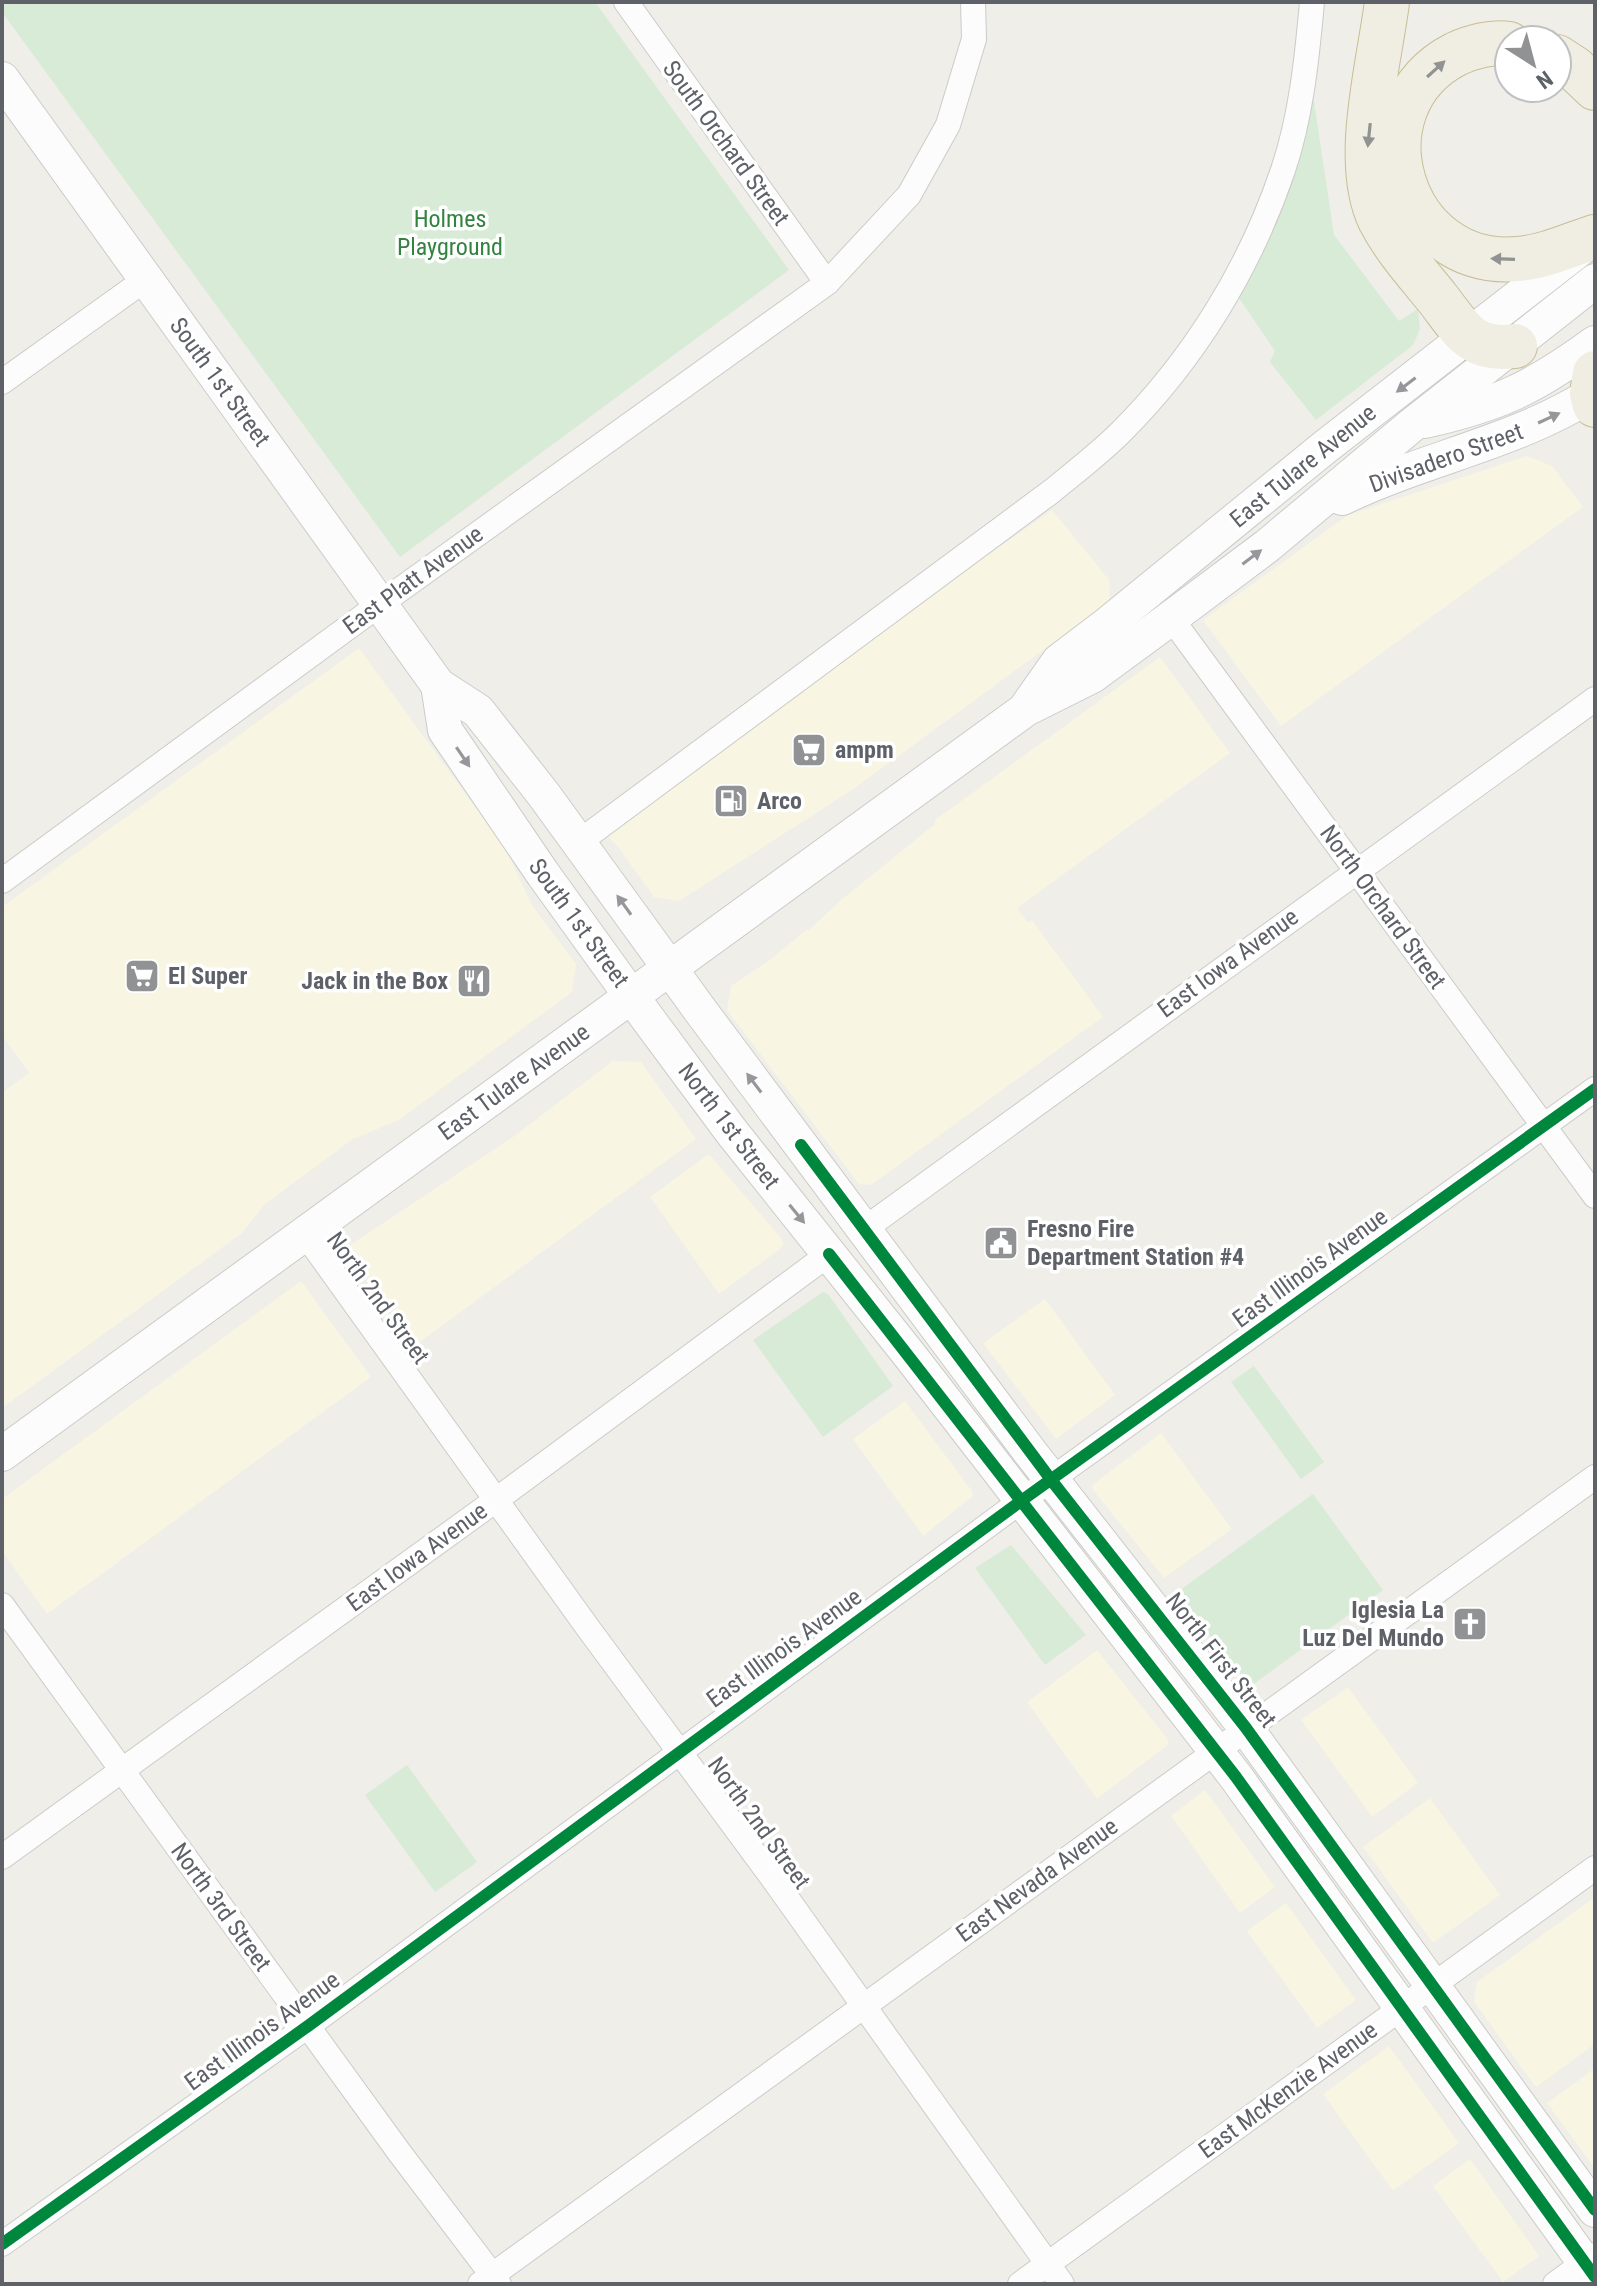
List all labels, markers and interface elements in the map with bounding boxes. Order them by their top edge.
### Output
north arrow [1493,24,1573,104]
street label: South Orchard Street [657,55,795,231]
one-way arrow [1425,61,1445,78]
text: N [1532,66,1557,94]
one-way arrow [1362,123,1375,148]
park label: Holmes Playground [397,205,503,261]
one-way arrow [1490,252,1515,265]
street label: South 1st Street [164,312,276,452]
one-way arrow [1395,376,1416,392]
street label: East Tulare Avenue [1224,399,1382,533]
one-way arrow [1537,411,1560,425]
street label: Divisadero Street [1365,417,1527,499]
street label: East Platt Avenue [338,520,488,640]
one-way arrow [1242,549,1263,565]
supermarket icon: ampm [790,731,828,769]
place label: ampm [835,736,894,764]
one-way arrow [455,746,470,767]
fuel station icon: Arco [712,782,750,820]
place label: Arco [757,787,802,815]
street label: North Orchard Street [1314,820,1452,994]
street label: South 1st Street [523,853,635,993]
one-way arrow [617,894,632,915]
street label: East Iowa Avenue [1152,903,1304,1023]
supermarket icon: El Super [123,957,161,995]
place label: El Super [168,962,247,990]
restaurant icon: Jack in the Box [455,962,493,1000]
place label: Jack in the Box [301,967,448,995]
street label: East Tulare Avenue [433,1018,595,1146]
street label: North 1st Street [672,1057,786,1195]
one-way arrow [747,1072,762,1093]
street label: East Illinois Avenue [1227,1203,1393,1333]
one-way arrow [788,1204,805,1224]
place label: Fresno Fire Department Station #4 [1027,1215,1244,1271]
public building icon: Fresno Fire Department Station #4 [982,1224,1020,1262]
street label: North 2nd Street [321,1227,435,1369]
street label: East Iowa Avenue [341,1497,493,1617]
street label: East Illinois Avenue [701,1583,867,1713]
street label: North First Street [1160,1587,1282,1733]
place label: Iglesia La Luz Del Mundo [1302,1596,1444,1652]
church icon: Iglesia La Luz Del Mundo [1451,1605,1489,1643]
street label: North 2nd Street [702,1752,816,1894]
street label: East Nevada Avenue [951,1812,1123,1948]
street label: North 3rd Street [165,1837,277,1977]
street label: East Illinois Avenue [179,1966,345,2096]
street label: East McKenzie Avenue [1193,2016,1383,2164]

